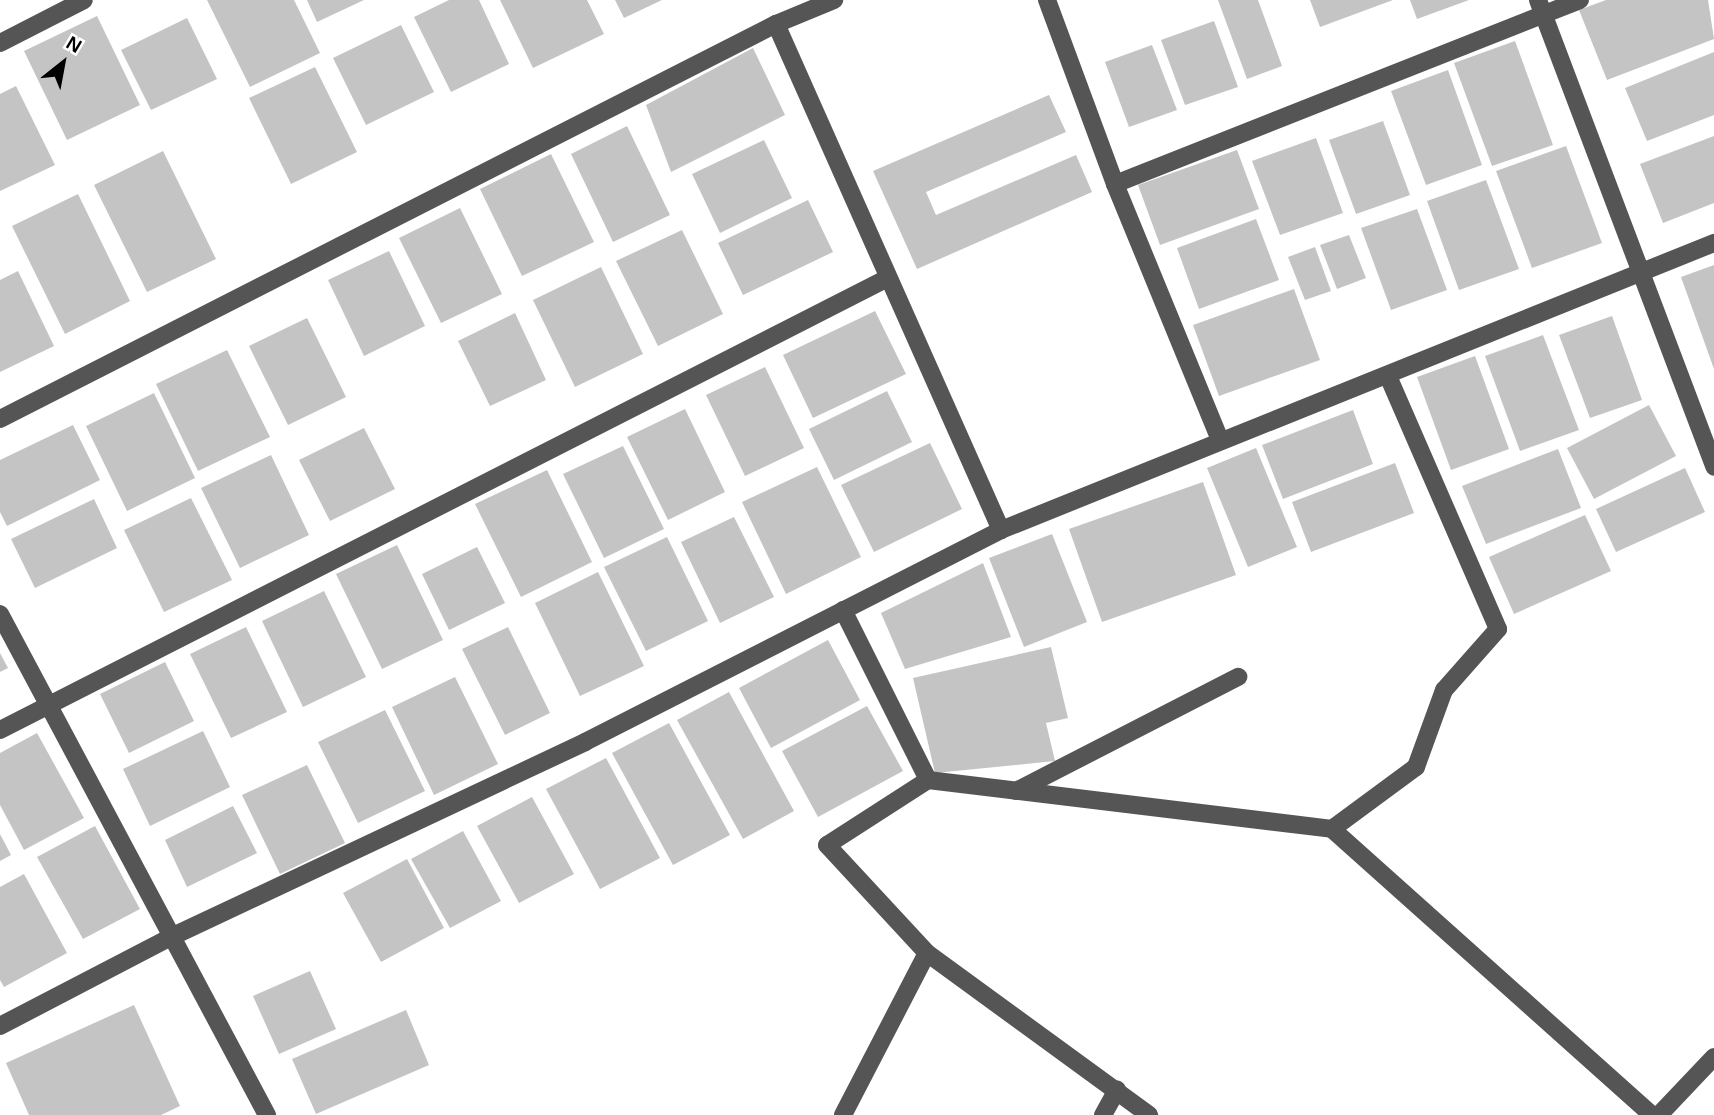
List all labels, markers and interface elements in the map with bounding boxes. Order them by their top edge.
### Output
north arrow [28,28,98,98]
text: N [63,32,85,57]

